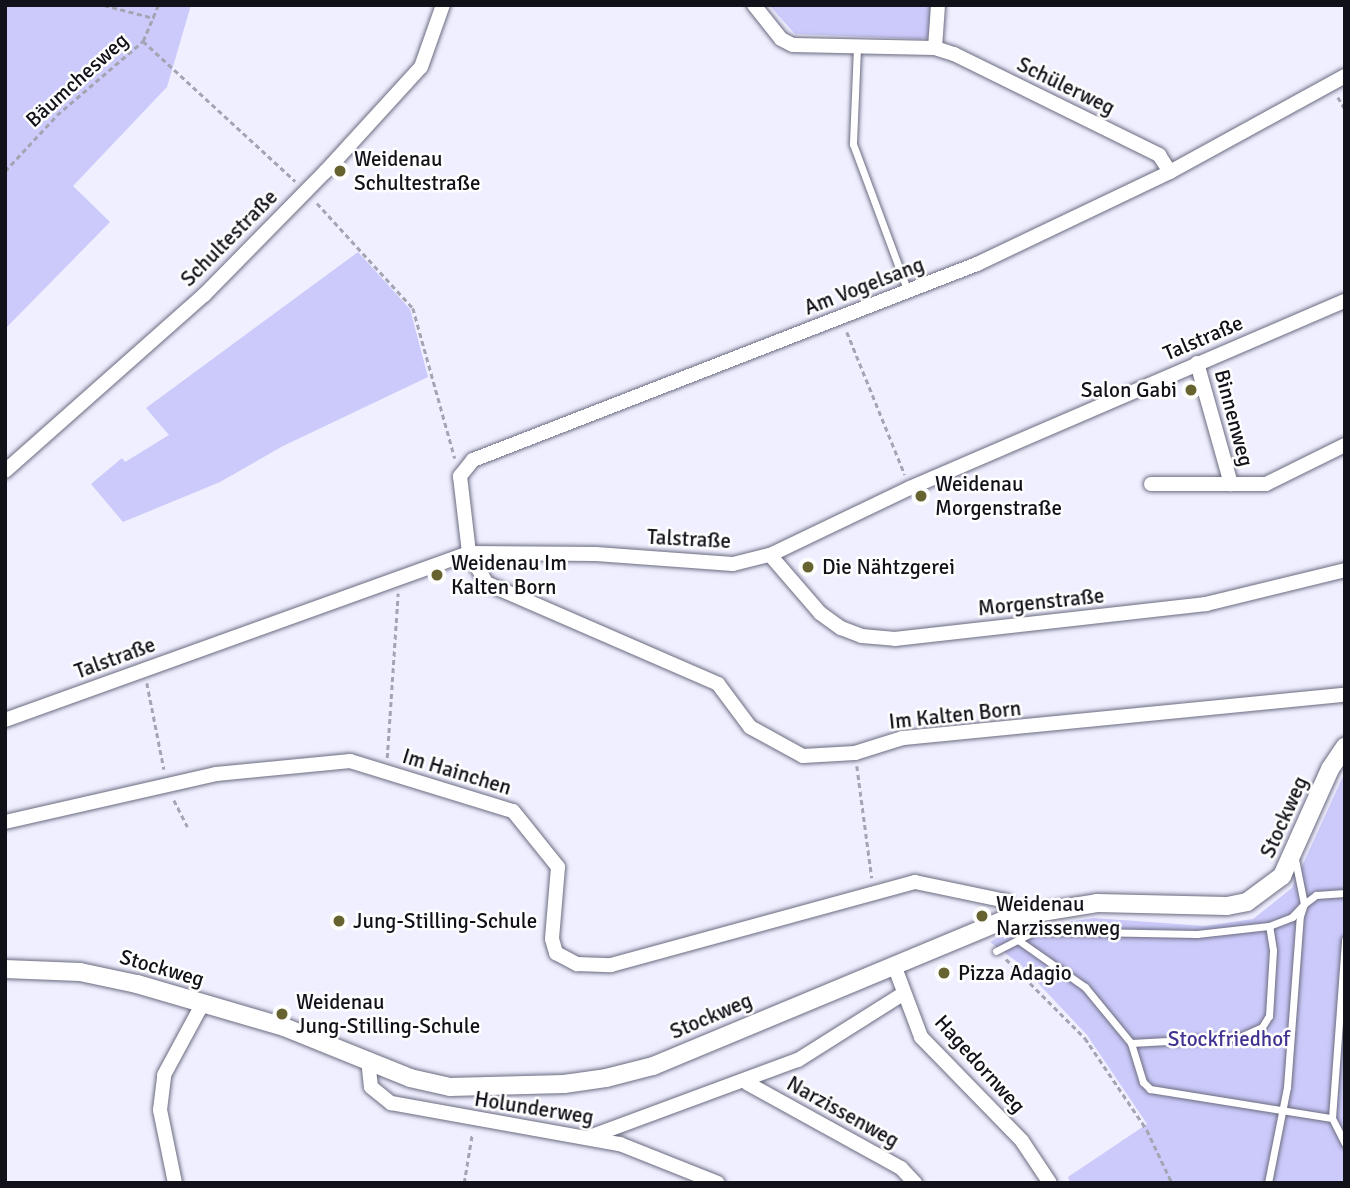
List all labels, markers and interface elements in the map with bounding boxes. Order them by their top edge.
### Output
street label: Bäumchesweg [21,27,133,133]
street label: Schülerweg [1013,52,1119,120]
place label: Weidenau Schultestraße [354,146,480,196]
marker: Weidenau Schultestraße [332,163,348,179]
street label: Schultestraße [175,184,283,292]
street label: Am Vogelsang [801,252,927,320]
street label: Talstraße [1159,310,1247,366]
street label: Binnenweg [1209,367,1259,469]
place label: Salon Gabi [1081,377,1177,403]
marker: Salon Gabi [1183,382,1199,398]
place label: Weidenau Morgenstraße [935,471,1062,521]
marker: Weidenau Morgenstraße [913,488,929,504]
street label: Talstraße [646,524,732,554]
place label: Weidenau Im Kalten Born [451,550,567,600]
place label: Die Nähtzgerei [822,554,955,580]
marker: Die Nähtzgerei [800,559,816,575]
marker: Weidenau Im Kalten Born [429,567,445,583]
street label: Morgenstraße [977,583,1105,621]
street label: Talstraße [71,632,159,684]
street label: Im Kalten Born [888,696,1022,734]
street label: Im Hainchen [399,743,515,801]
street label: Stockweg [1255,772,1313,862]
place label: Weidenau Narzissenweg [996,891,1120,941]
place label: Jung-Stilling-Schule [353,908,537,934]
marker: Weidenau Narzissenweg [974,908,990,924]
marker: Jung-Stilling-Schule [331,913,347,929]
street label: Stockweg [117,944,207,992]
place label: Pizza Adagio [958,960,1072,986]
marker: Pizza Adagio [936,965,952,981]
street label: Stockweg [666,987,756,1045]
place label: Weidenau Jung-Stilling-Schule [296,989,480,1039]
marker: Weidenau Jung-Stilling-Schule [274,1006,290,1022]
street label: Hagedornweg [929,1010,1031,1118]
park label: Stockfriedhof [1168,1026,1290,1052]
street label: Narzissenweg [782,1071,904,1153]
street label: Holunderweg [473,1086,595,1130]

